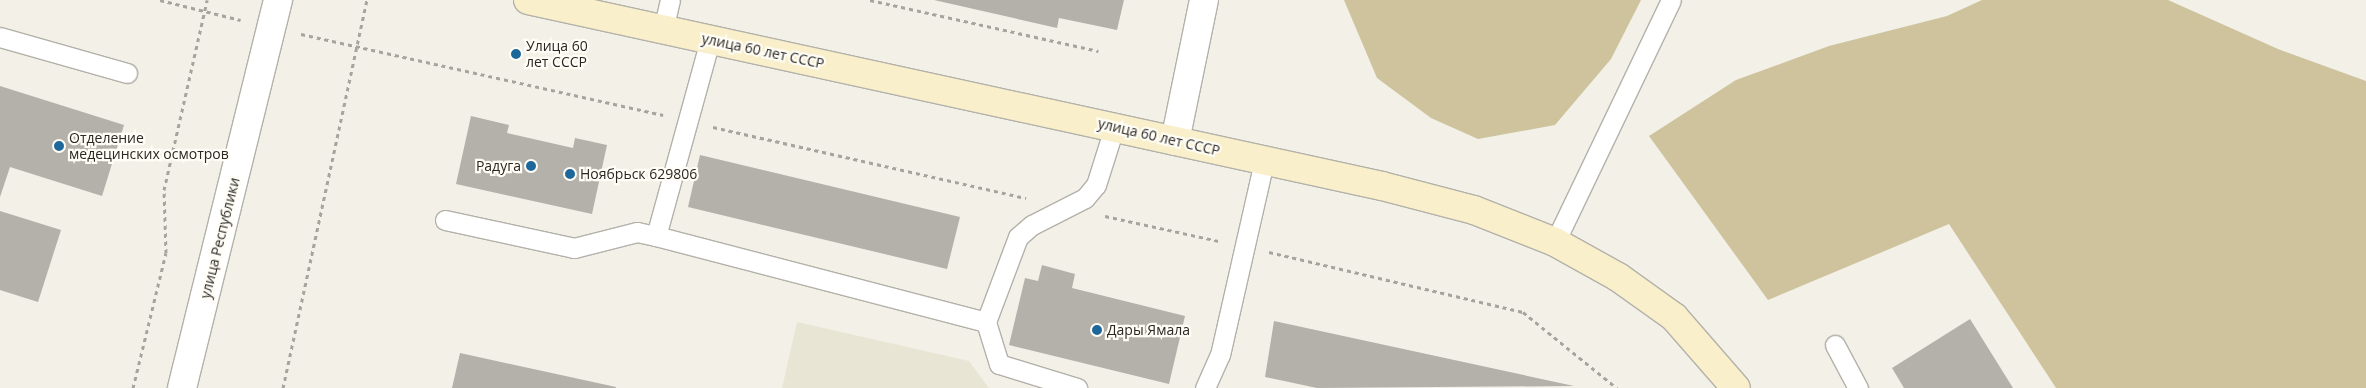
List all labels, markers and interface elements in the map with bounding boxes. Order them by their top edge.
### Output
street label: улица 60 лет СССР [700,30,826,72]
place label: Улица 60 лет СССР [526,38,588,70]
marker: Улица 60 лет СССР [510,48,522,60]
street label: улица 60 лет СССР [1096,115,1222,159]
place label: Отделение медецинских осмотров [69,130,229,162]
marker: Отделение медецинских осмотров [53,140,65,152]
place label: Радуга [476,158,521,174]
marker: Радуга [525,160,537,172]
place label: Ноябрьск 629806 [580,166,697,182]
marker: Ноябрьск 629806 [564,168,576,180]
street label: улица Республики [197,176,243,300]
place label: Дары Ямала [1107,322,1190,338]
marker: Дары Ямала [1091,324,1103,336]

